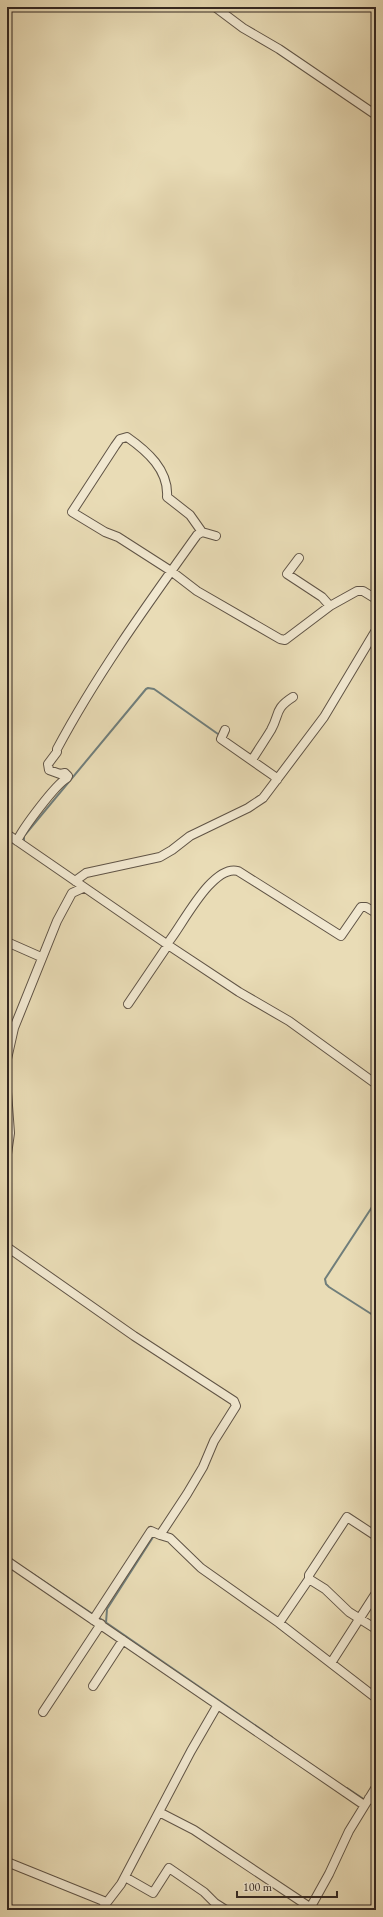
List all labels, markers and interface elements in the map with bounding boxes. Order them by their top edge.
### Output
scale bar [237,1873,337,1899]
text: 100 m [243,1879,273,1895]

